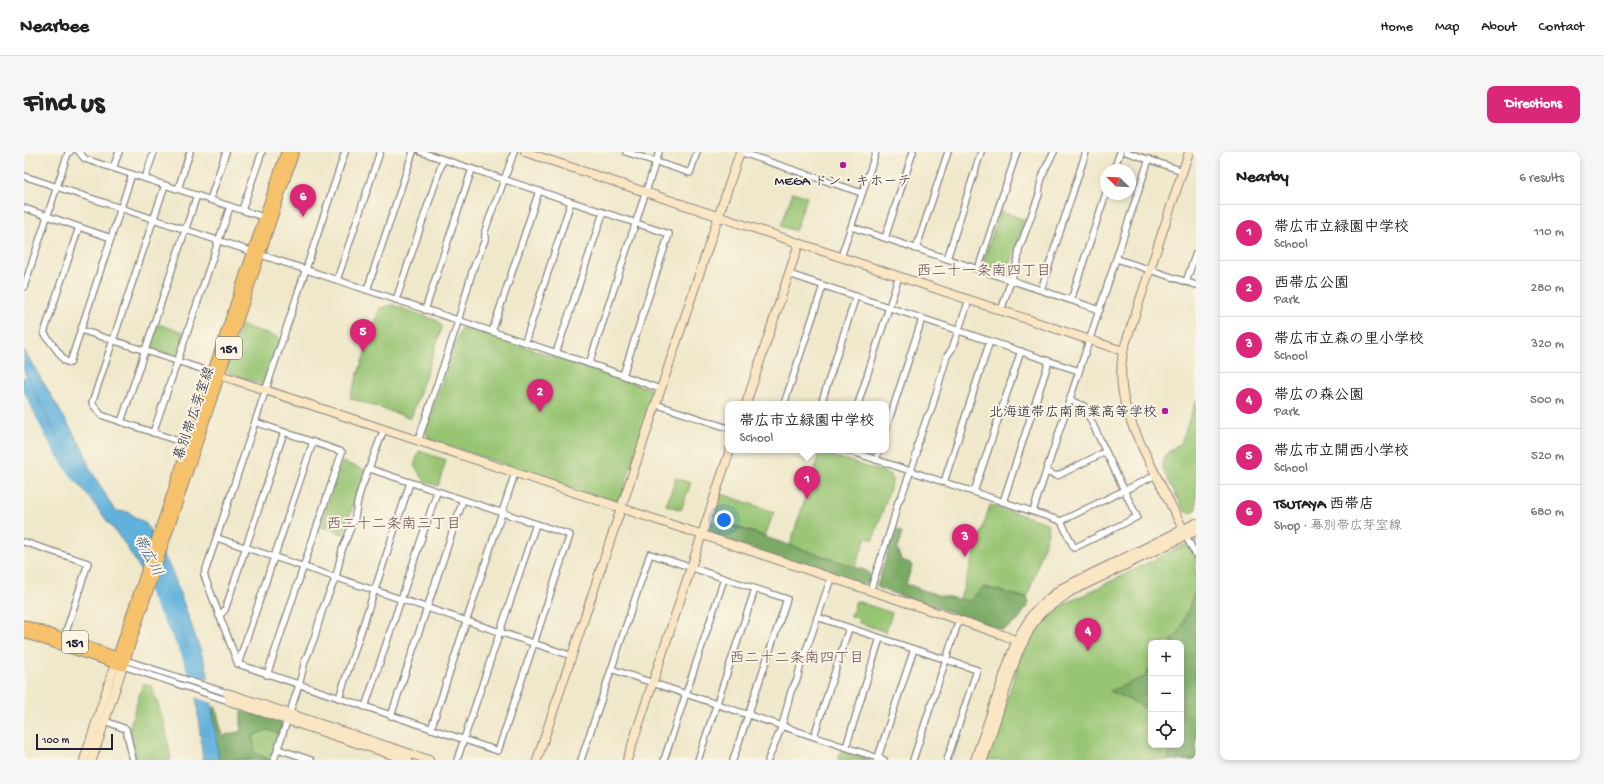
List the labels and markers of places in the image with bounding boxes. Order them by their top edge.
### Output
marker: MEGA ドン・キホーテ [838,160,848,170]
place label: MEGA ドン・キホーテ [775,174,911,191]
pin: 6 [290,184,316,217]
pin: 5 [350,319,376,352]
pin: 2 [527,379,553,412]
place label: 北海道帯広南商業高等学校 [989,405,1157,422]
marker: 北海道帯広南商業高等学校 [1160,406,1170,416]
pin: 1 [794,466,820,499]
pin: 3 [952,524,978,557]
pin: 4 [1075,618,1101,651]

